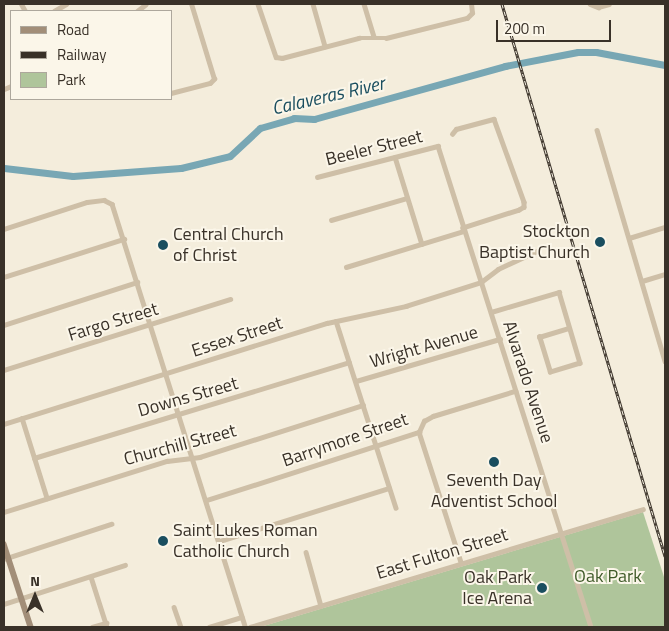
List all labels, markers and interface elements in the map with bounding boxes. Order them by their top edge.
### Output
legend [10,10,172,100]
scale bar [499,10,614,42]
text: 200 m [504,17,545,40]
text: Road [57,18,89,41]
text: Railway [57,43,107,66]
text: Park [57,68,86,91]
water label: Calaveras River [269,71,387,119]
street label: Beeler Street [323,126,425,170]
place label: Stockton Baptist Church [479,221,590,264]
place label: Central Church of Christ [173,224,284,266]
marker: Stockton Baptist Church [594,236,606,248]
marker: Central Church of Christ [157,239,169,251]
street label: Fargo Street [65,298,161,346]
street label: Essex Street [189,312,285,362]
street label: Alvarado Avenue [498,318,558,446]
street label: Wright Avenue [368,321,480,373]
street label: Downs Street [135,372,241,422]
street label: Barrymore Street [279,408,411,472]
street label: Churchill Street [122,420,238,470]
marker: Seventh Day Adventist School [488,456,500,468]
place label: Seventh Day Adventist School [431,470,557,512]
place label: Saint Lukes Roman Catholic Church [173,520,318,562]
street label: East Fulton Street [374,524,510,584]
marker: Saint Lukes Roman Catholic Church [157,535,169,547]
park label: Oak Park [574,565,642,587]
place label: Oak Park Ice Arena [462,567,532,610]
text: N [30,570,40,591]
north arrow [10,571,60,621]
marker: Oak Park Ice Arena [536,582,548,594]

